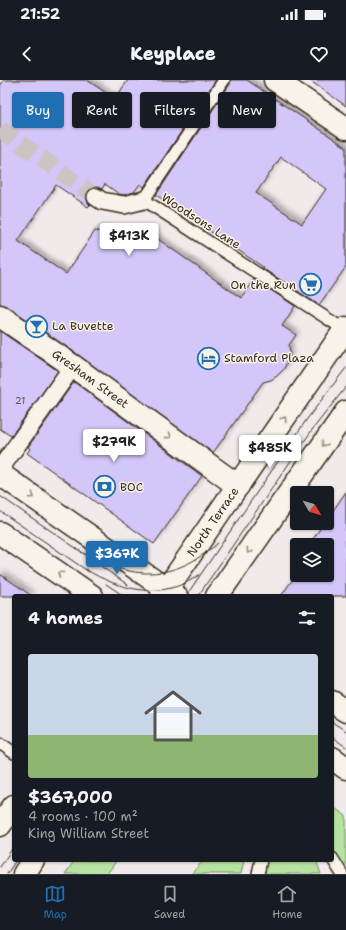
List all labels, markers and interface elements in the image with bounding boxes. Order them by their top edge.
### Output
text: 21:52 [20,4,60,24]
text: Keyplace [130,42,216,66]
icon: back [16,43,38,65]
icon: heart [308,43,330,65]
chip: Buy [12,92,64,128]
chip: Rent [72,92,132,128]
chip: Filters [140,92,210,128]
chip: New [218,92,276,128]
street label: Woodsons Lane [158,189,244,253]
pin: $413K [101,223,157,257]
text: $413K [109,227,149,244]
supermarket icon: On the Run [298,272,324,298]
place label: On the Run [230,277,296,293]
bar icon: La Buvette [24,313,50,339]
place label: La Buvette [52,318,114,334]
hotel icon: Stamford Plaza [196,345,222,371]
street label: Gresham Street [49,346,132,412]
place label: Stamford Plaza [224,350,314,366]
house number: 21 [15,394,25,407]
one-way arrow [279,416,287,423]
pin: $279K [86,429,142,463]
one-way arrow [164,431,171,438]
text: $279K [92,433,136,450]
pin: $485K [242,435,298,469]
text: $485K [248,439,292,456]
one-way arrow [322,440,329,447]
bank icon: BOC [91,474,117,500]
place label: BOC [120,479,143,495]
street label: North Terrace [183,484,243,560]
north arrow [290,486,334,530]
map controls [290,486,334,582]
one-way arrow [28,491,35,499]
button: layers [290,538,334,582]
pin: $367K [89,541,145,575]
text: $367K [95,545,139,562]
one-way arrow [247,546,254,553]
one-way arrow [57,572,64,579]
text: 4 homes [28,607,103,629]
icon: filters [296,607,318,629]
icon: home [137,680,209,752]
text: $367,000 [28,786,113,808]
text: 4 rooms · 100 m² [28,808,138,825]
text: King William Street [28,825,149,842]
tab: Map [43,883,67,922]
tab: Saved [154,883,185,922]
tab: Home [272,883,303,922]

